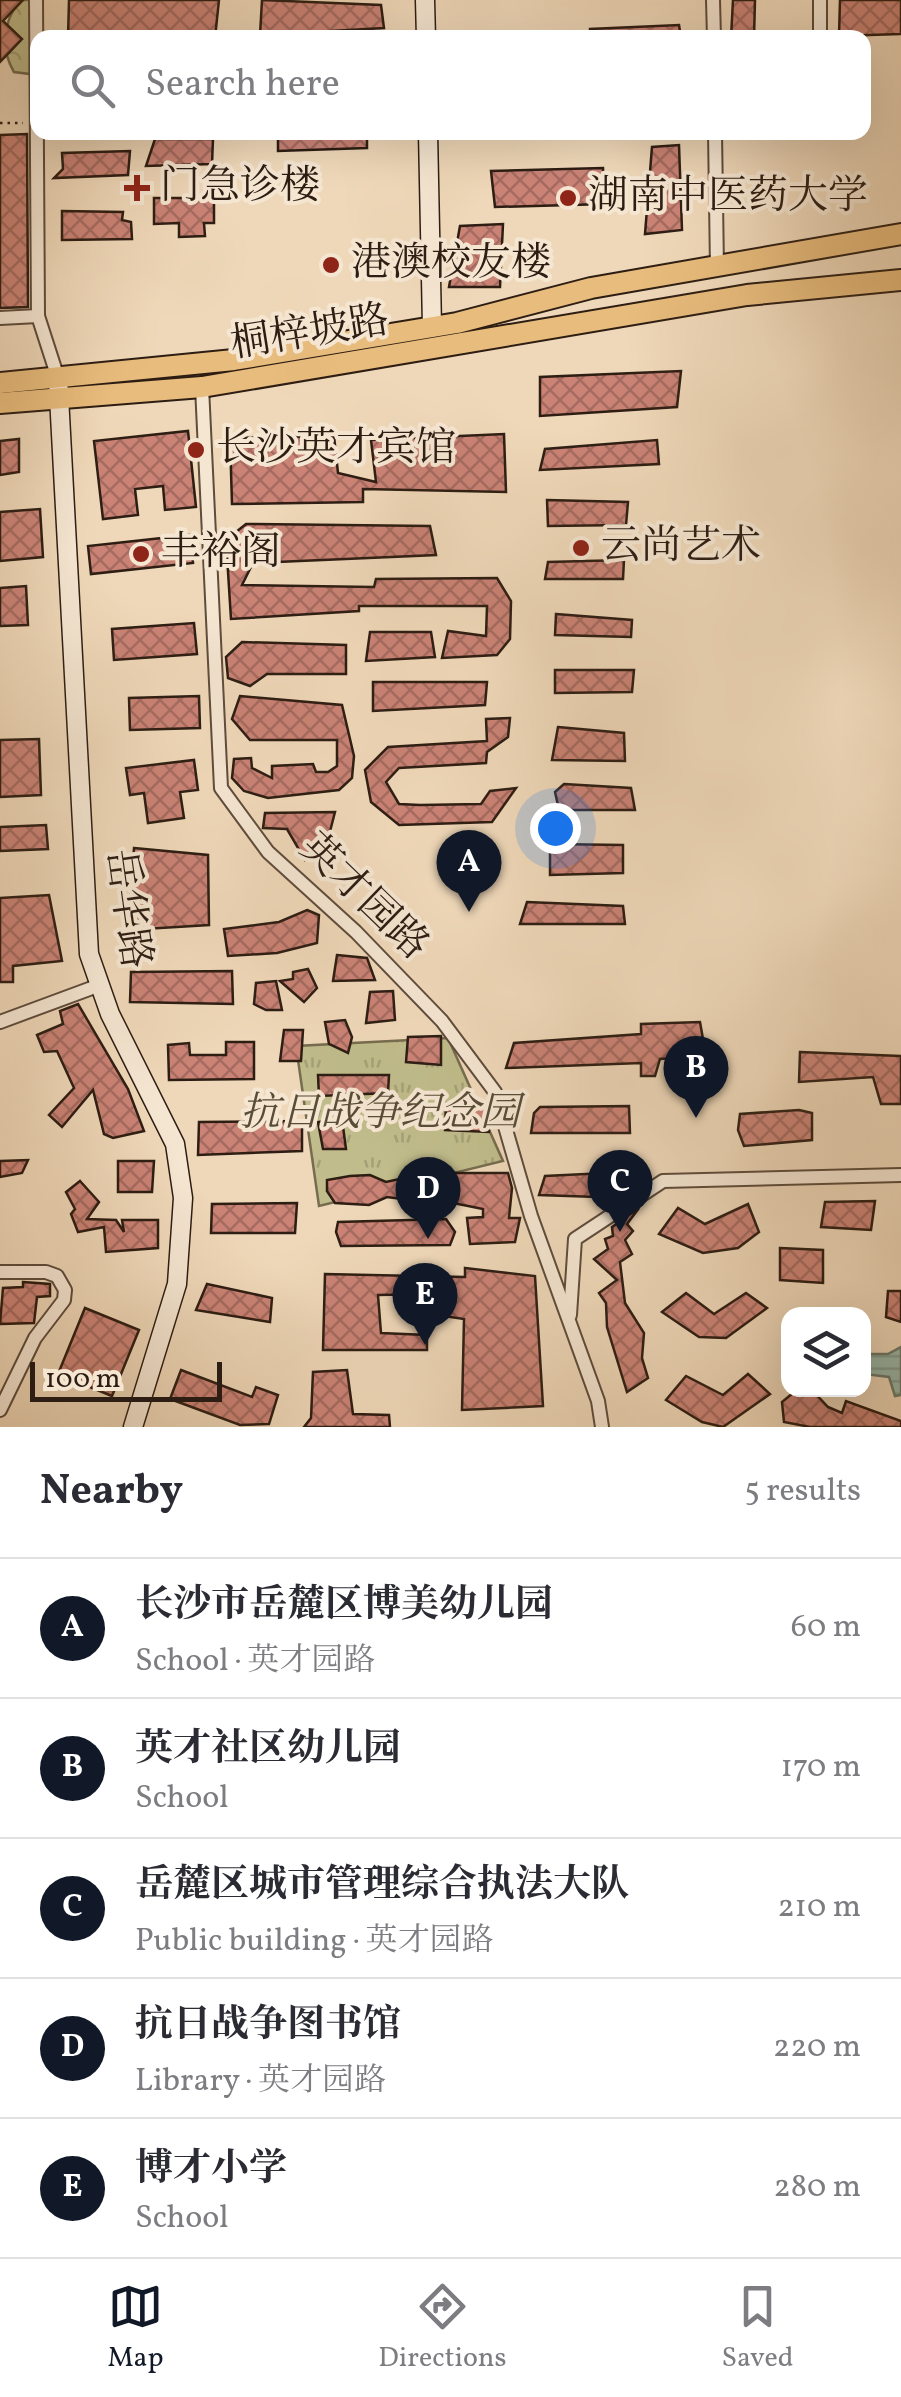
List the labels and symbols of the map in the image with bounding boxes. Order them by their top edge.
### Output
place label: 门急诊楼 [160,160,320,216]
place label: 湖南中医药大学 [588,170,868,226]
marker: 门急诊楼 [124,175,150,201]
marker: 湖南中医药大学 [557,187,579,209]
place label: 港澳校友楼 [351,237,551,293]
marker: 港澳校友楼 [320,254,342,276]
street label: 桐梓坡路 [227,294,393,374]
place label: 长沙英才宾馆 [216,422,456,478]
marker: 长沙英才宾馆 [185,439,207,461]
place label: 云尚艺术 [601,520,761,576]
place label: 丰裕阁 [161,526,281,582]
marker: 云尚艺术 [570,537,592,559]
marker: 丰裕阁 [130,543,152,565]
your location [530,803,581,854]
street label: 英才园路 [286,822,440,974]
pin: A [436,830,502,912]
street label: 岳华路 [90,846,162,972]
pin: B [664,1036,728,1118]
park label: 抗日战争纪念园 [240,1087,526,1143]
pin: C [588,1150,652,1232]
pin: D [396,1156,460,1239]
pin: E [392,1262,458,1345]
scale bar [30,1357,222,1402]

